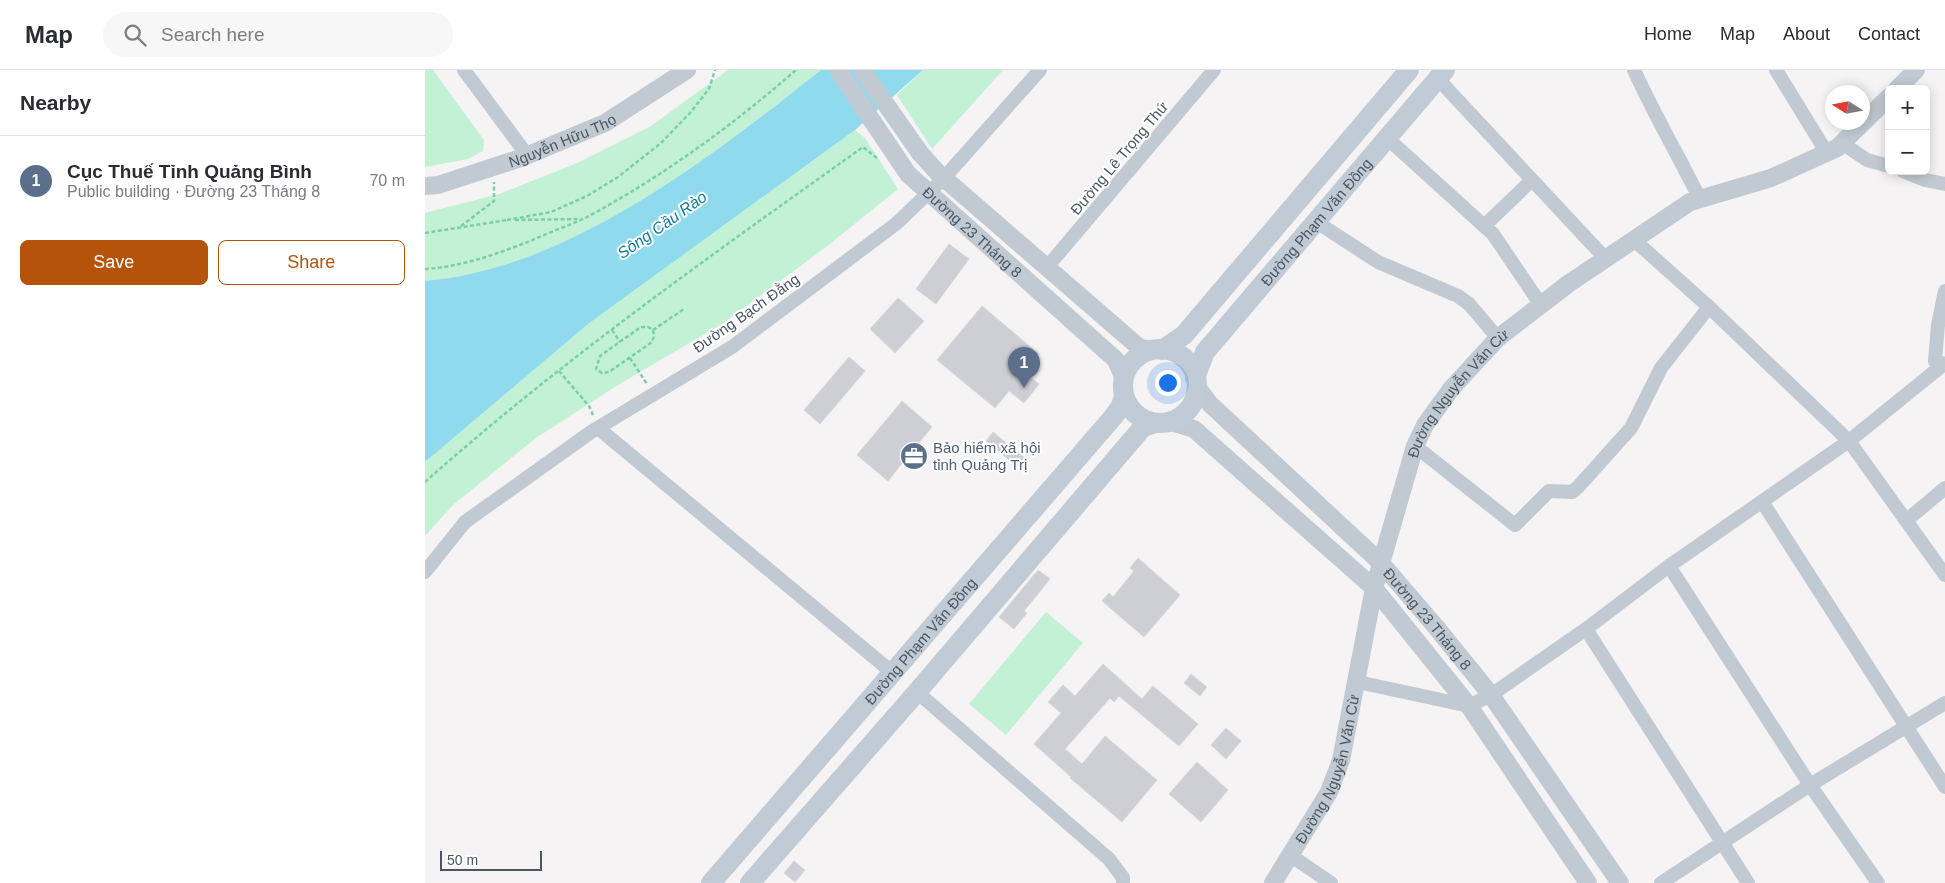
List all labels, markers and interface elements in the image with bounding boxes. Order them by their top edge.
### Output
search box [103,12,453,57]
text: Map [25,21,73,48]
icon: search [121,21,149,49]
text: Search here [161,24,265,45]
text: Home [1644,24,1692,44]
text: Map [1720,24,1755,44]
text: About [1783,24,1830,44]
text: Contact [1858,24,1920,44]
north arrow [1825,85,1870,130]
map controls [1885,85,1930,175]
button: + [1885,85,1930,130]
text: Nearby [20,91,91,114]
street label: Đường Lê Trọng Thứ [1067,98,1171,218]
street label: Nguyễn Hữu Thọ [506,110,619,170]
button: − [1885,130,1930,175]
street label: Đường Phạm Văn Đồng [1257,155,1375,289]
text: Cục Thuế Tỉnh Quảng Bình [67,161,312,182]
text: 1 [32,172,40,189]
text: 70 m [369,172,405,189]
text: Public building · Đường 23 Tháng 8 [67,183,320,200]
street label: Đường 23 Tháng 8 [919,183,1026,280]
water label: Sông Cầu Rào [614,188,710,262]
button: Save [20,240,208,285]
button: Share [218,240,405,285]
street label: Đường Bạch Đằng [690,270,802,356]
street label: Đường Nguyễn Văn Cừ [1404,325,1512,459]
pin: 1 [1008,347,1040,388]
your location [1155,370,1181,396]
place label: Bảo hiểm xã hội tỉnh Quảng Trị [933,439,1041,473]
office icon: Bảo hiểm xã hội tỉnh Quảng Trị [899,441,929,471]
street label: Đường 23 Tháng 8 [1380,564,1475,673]
street label: Đường Phạm Văn Đồng [861,574,979,708]
street label: Đường Nguyễn Văn Cừ [1291,693,1362,846]
scale bar [440,848,543,871]
text: 50 m [447,852,478,868]

